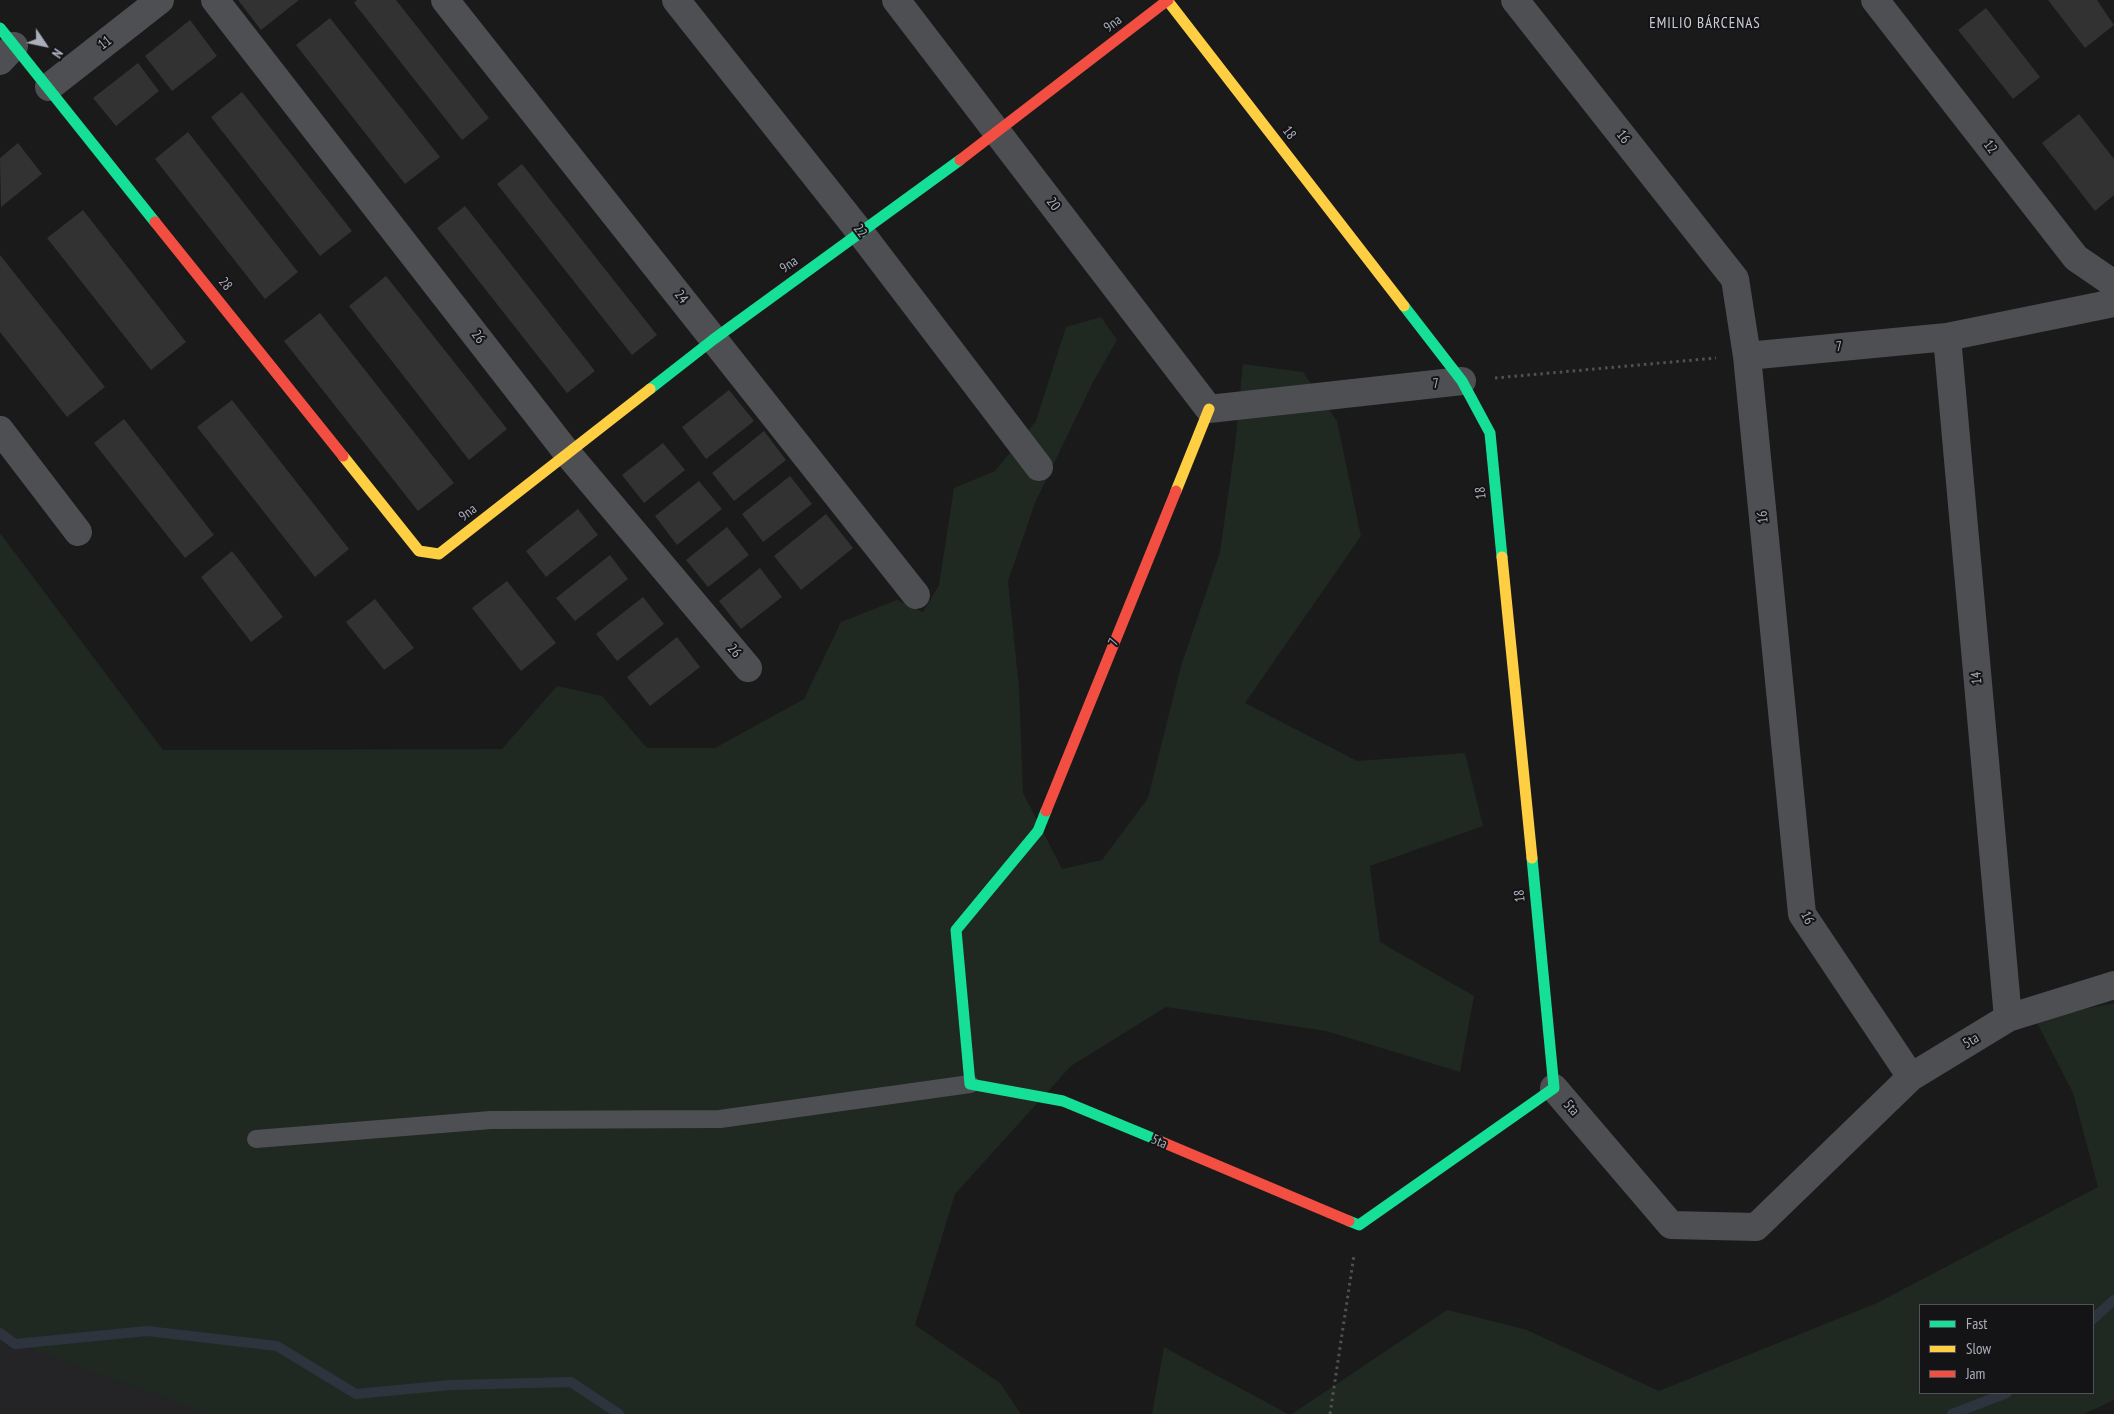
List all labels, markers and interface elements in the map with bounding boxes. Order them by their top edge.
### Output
street label: 9na [1101,12,1125,36]
district label: EMILIO BÁRCENAS [1647,15,1763,33]
north arrow [20,20,70,70]
street label: 11 [95,33,115,53]
text: N [48,45,67,62]
street label: 18 [1279,123,1299,143]
street label: 16 [1613,127,1633,147]
street label: 12 [1980,137,2000,157]
street label: 20 [1043,194,1063,214]
street label: 22 [850,221,870,241]
street label: 9na [777,253,801,277]
street label: 28 [215,274,235,294]
street label: 24 [671,287,691,307]
street label: 26 [468,327,488,347]
street label: 7 [1835,338,1843,356]
street label: 7 [1432,375,1440,393]
street label: 18 [1472,486,1490,500]
street label: 9na [456,501,480,525]
street label: 16 [1754,510,1772,524]
street label: 7 [1105,636,1123,648]
street label: 26 [724,641,744,661]
street label: 14 [1968,671,1986,685]
street label: 18 [1511,889,1529,903]
street label: 16 [1797,909,1817,927]
street label: 5ta [1960,1030,1982,1052]
street label: 5ta [1559,1097,1583,1119]
street label: 5ta [1148,1131,1170,1153]
legend [1919,1304,2094,1394]
text: Fast [1966,1314,1987,1333]
text: Slow [1966,1339,1991,1358]
text: Jam [1966,1364,1985,1383]

